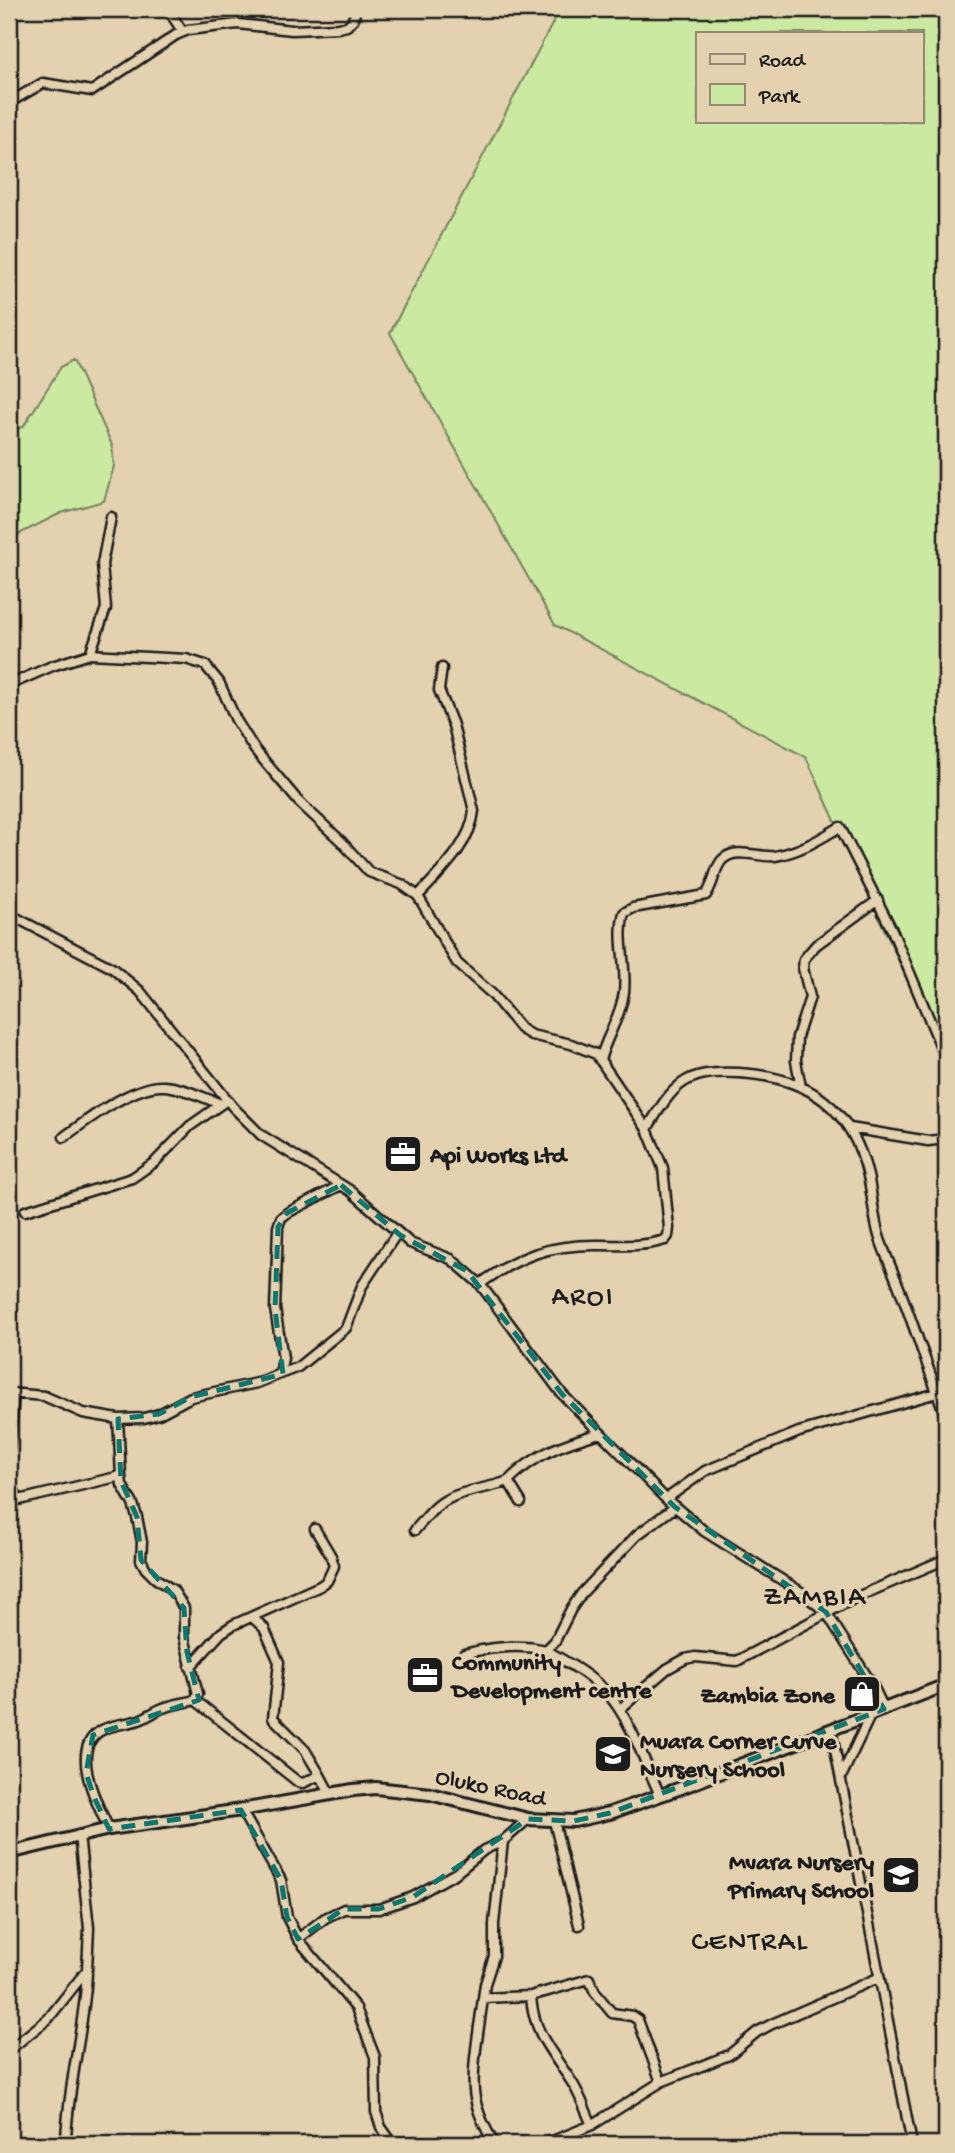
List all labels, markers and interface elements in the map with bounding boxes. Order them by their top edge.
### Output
legend [696,32,923,122]
text: Road [759,50,807,75]
text: Park [758,86,802,111]
office icon: Api Works Ltd [382,1133,424,1175]
place label: Api Works Ltd [429,1143,569,1172]
district label: AROI [552,1282,614,1315]
district label: ZAMBIA [763,1582,867,1615]
place label: Community Development centre [450,1650,653,1707]
office icon: Community Development centre [404,1654,446,1696]
shop icon: Zambia Zone [841,1673,883,1715]
place label: Zambia Zone [700,1683,837,1712]
place label: Muara Corner Curve Nursery School [640,1729,838,1786]
school or university icon: Muara Corner Curve Nursery School [592,1733,634,1775]
street label: Oluko Road [432,1764,550,1816]
place label: Mvara Nursery Primary School [726,1850,874,1907]
school or university icon: Mvara Nursery Primary School [880,1854,922,1896]
district label: CENTRAL [691,1927,809,1960]

